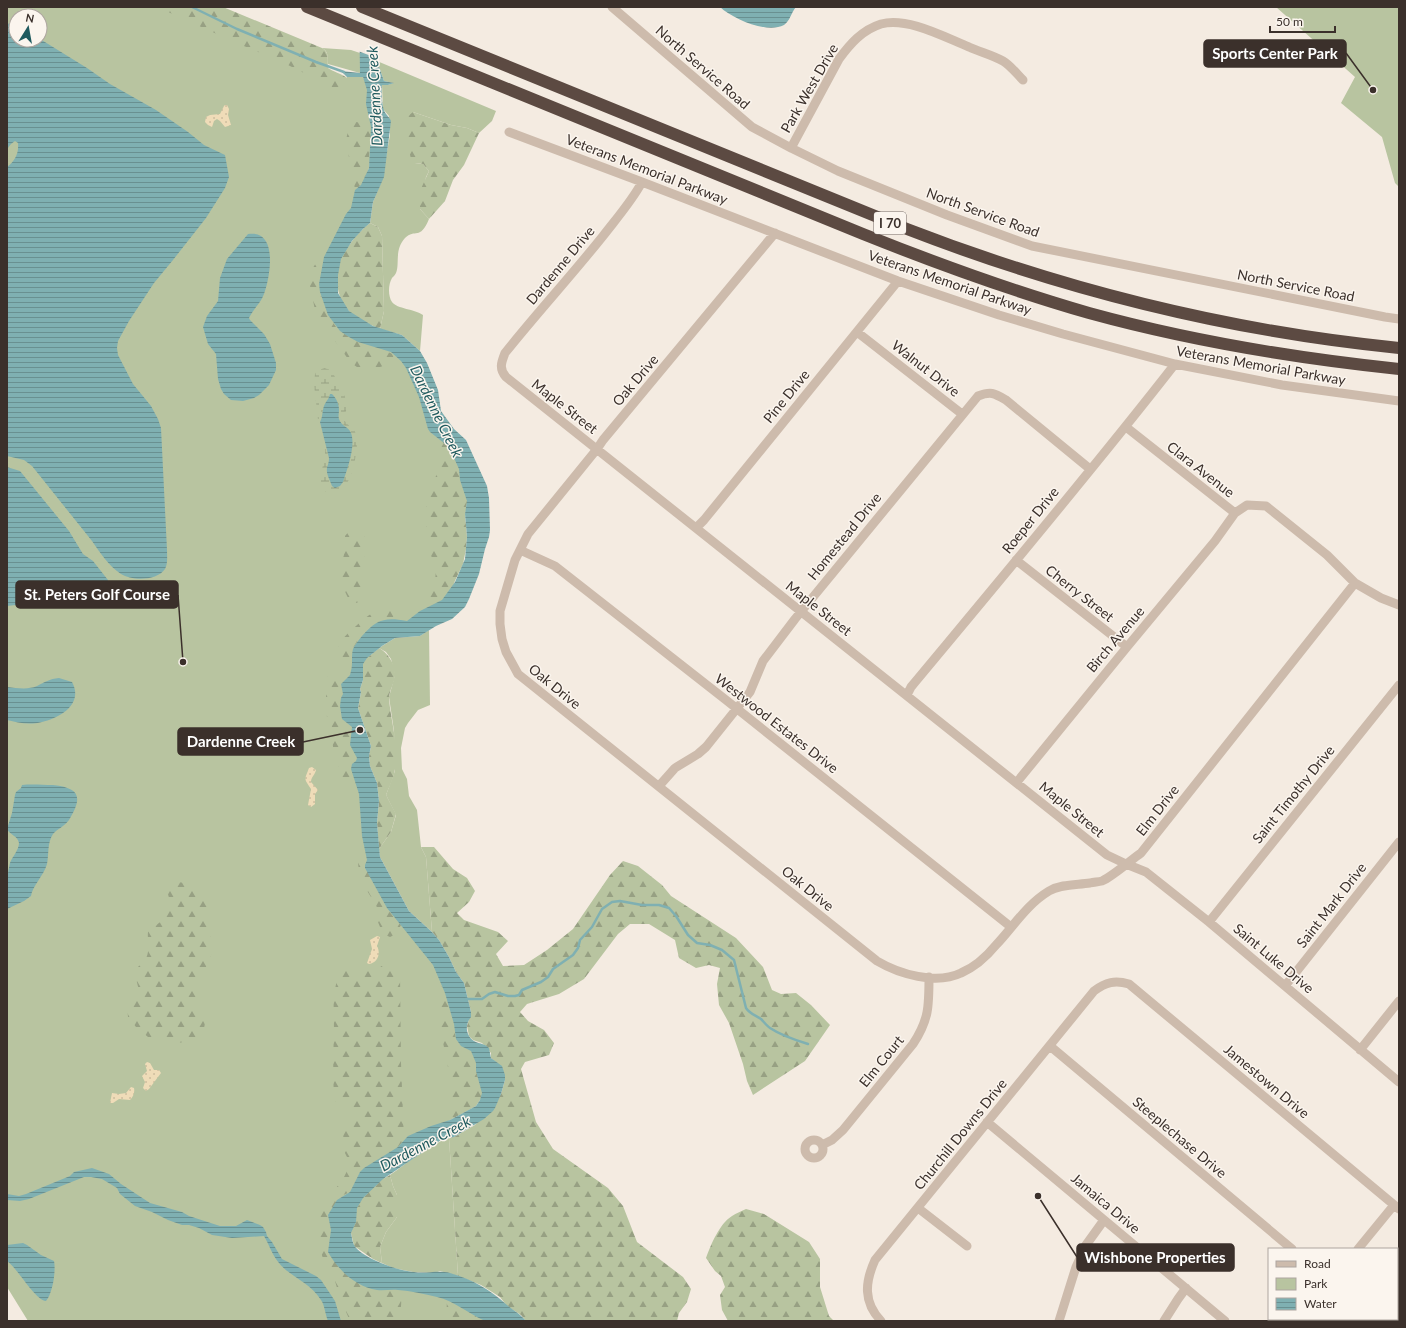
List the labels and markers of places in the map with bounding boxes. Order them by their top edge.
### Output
callout: Sports Center Park [1204,40,1346,67]
callout: St. Peters Golf Course [16,581,178,608]
callout: Dardenne Creek [178,728,303,755]
callout: Wishbone Properties [1077,1244,1234,1271]

